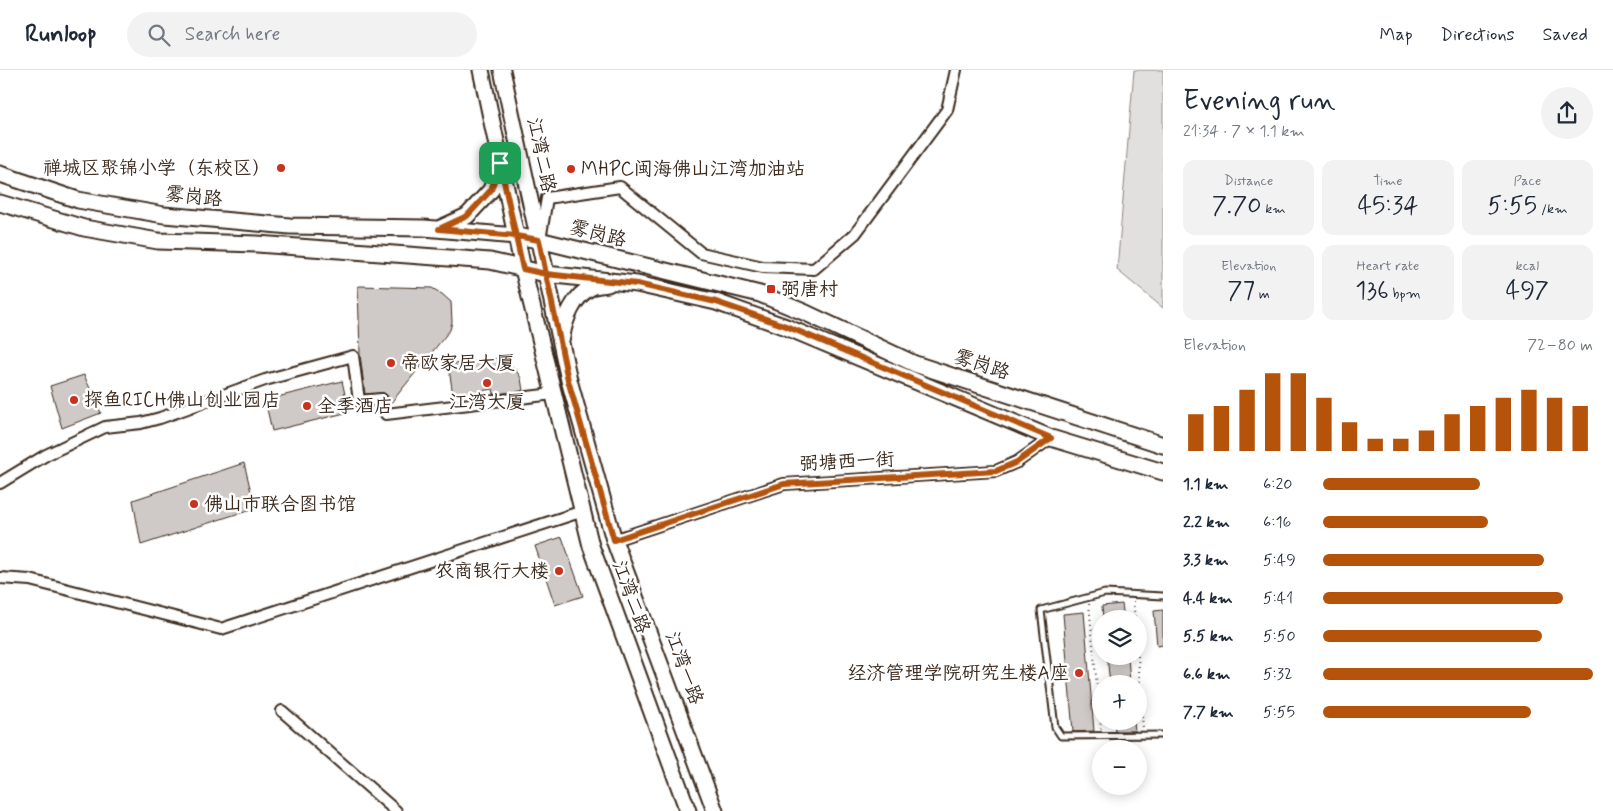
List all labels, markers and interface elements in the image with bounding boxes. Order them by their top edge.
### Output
search box [127,12,477,57]
text: Runloop [25,19,97,50]
icon: search [145,21,173,49]
text: Search here [185,22,280,47]
text: Map [1380,23,1413,47]
text: Directions [1441,23,1515,47]
text: Saved [1543,23,1588,47]
text: Evening run [1183,83,1336,120]
button: share [1541,87,1593,139]
street label: 江湾二路 [521,115,561,195]
text: 21:34 · 7 × 1.1 km [1183,121,1305,142]
pin [479,142,521,184]
icon: arrive [486,149,514,177]
place label: 禅城区聚锦小学（东校区） [43,156,271,181]
place label: MHPC闽海佛山江湾加油站 [581,157,805,182]
marker: 禅城区聚锦小学（东校区） [275,162,287,174]
marker: MHPC闽海佛山江湾加油站 [565,163,577,175]
text: Distance [1224,172,1273,190]
text: Time [1373,172,1403,190]
text: Pace [1513,172,1541,190]
street label: 雾岗路 [164,182,224,212]
text: 7.70 [1212,190,1261,223]
text: 45:34 [1357,190,1419,223]
text: 5:55 [1487,190,1537,223]
text: km [1261,200,1286,218]
text: /km [1537,200,1567,218]
street label: 雾岗路 [567,215,629,253]
text: Elevation [1221,257,1276,275]
text: Heart rate [1357,257,1419,275]
text: kcal [1516,257,1539,275]
text: 77 [1227,275,1255,308]
text: 136 [1355,275,1389,308]
text: 497 [1506,275,1549,308]
place label: 弼唐村 [781,277,838,302]
marker: 弼唐村 [765,283,777,295]
text: m [1255,285,1270,303]
text: bpm [1389,285,1421,303]
text: Elevation [1183,335,1246,356]
text: 72–80 m [1527,335,1593,356]
street label: 雾岗路 [951,344,1013,386]
place label: 帝欧家居大厦 [401,351,515,376]
marker: 帝欧家居大厦 [385,357,397,369]
marker: 江湾大厦 [481,377,493,389]
place label: 探鱼RICH佛山创业园店 [84,388,281,413]
place label: 江湾大厦 [449,390,525,415]
marker: 探鱼RICH佛山创业园店 [68,394,80,406]
place label: 全季酒店 [317,394,393,419]
marker: 全季酒店 [301,400,313,412]
street label: 弼塘西一街 [799,447,895,477]
text: 1.1 km [1183,474,1228,495]
text: 6:20 [1263,474,1292,495]
place label: 佛山市联合图书馆 [204,492,356,517]
marker: 佛山市联合图书馆 [188,498,200,510]
text: 2.2 km [1183,512,1230,533]
text: 6:16 [1263,512,1291,533]
text: 3.3 km [1183,550,1228,571]
text: 5:49 [1263,550,1296,571]
street label: 江湾二路 [606,557,656,637]
place label: 农商银行大楼 [435,559,549,584]
marker: 农商银行大楼 [553,565,565,577]
text: 4.4 km [1183,588,1233,609]
text: 5:41 [1263,588,1293,609]
map controls [1092,610,1147,795]
button: layers [1092,610,1147,665]
text: 5.5 km [1183,626,1233,647]
text: 5:50 [1263,626,1296,647]
street label: 江湾一路 [659,628,709,708]
place label: 经济管理学院研究生楼A座 [848,661,1069,686]
text: 6.6 km [1183,664,1230,685]
text: 5:32 [1263,664,1293,685]
marker: 经济管理学院研究生楼A座 [1073,667,1085,679]
button: + [1092,675,1147,730]
text: 7.7 km [1183,702,1233,723]
text: 5:55 [1263,702,1295,723]
button: − [1092,740,1147,795]

